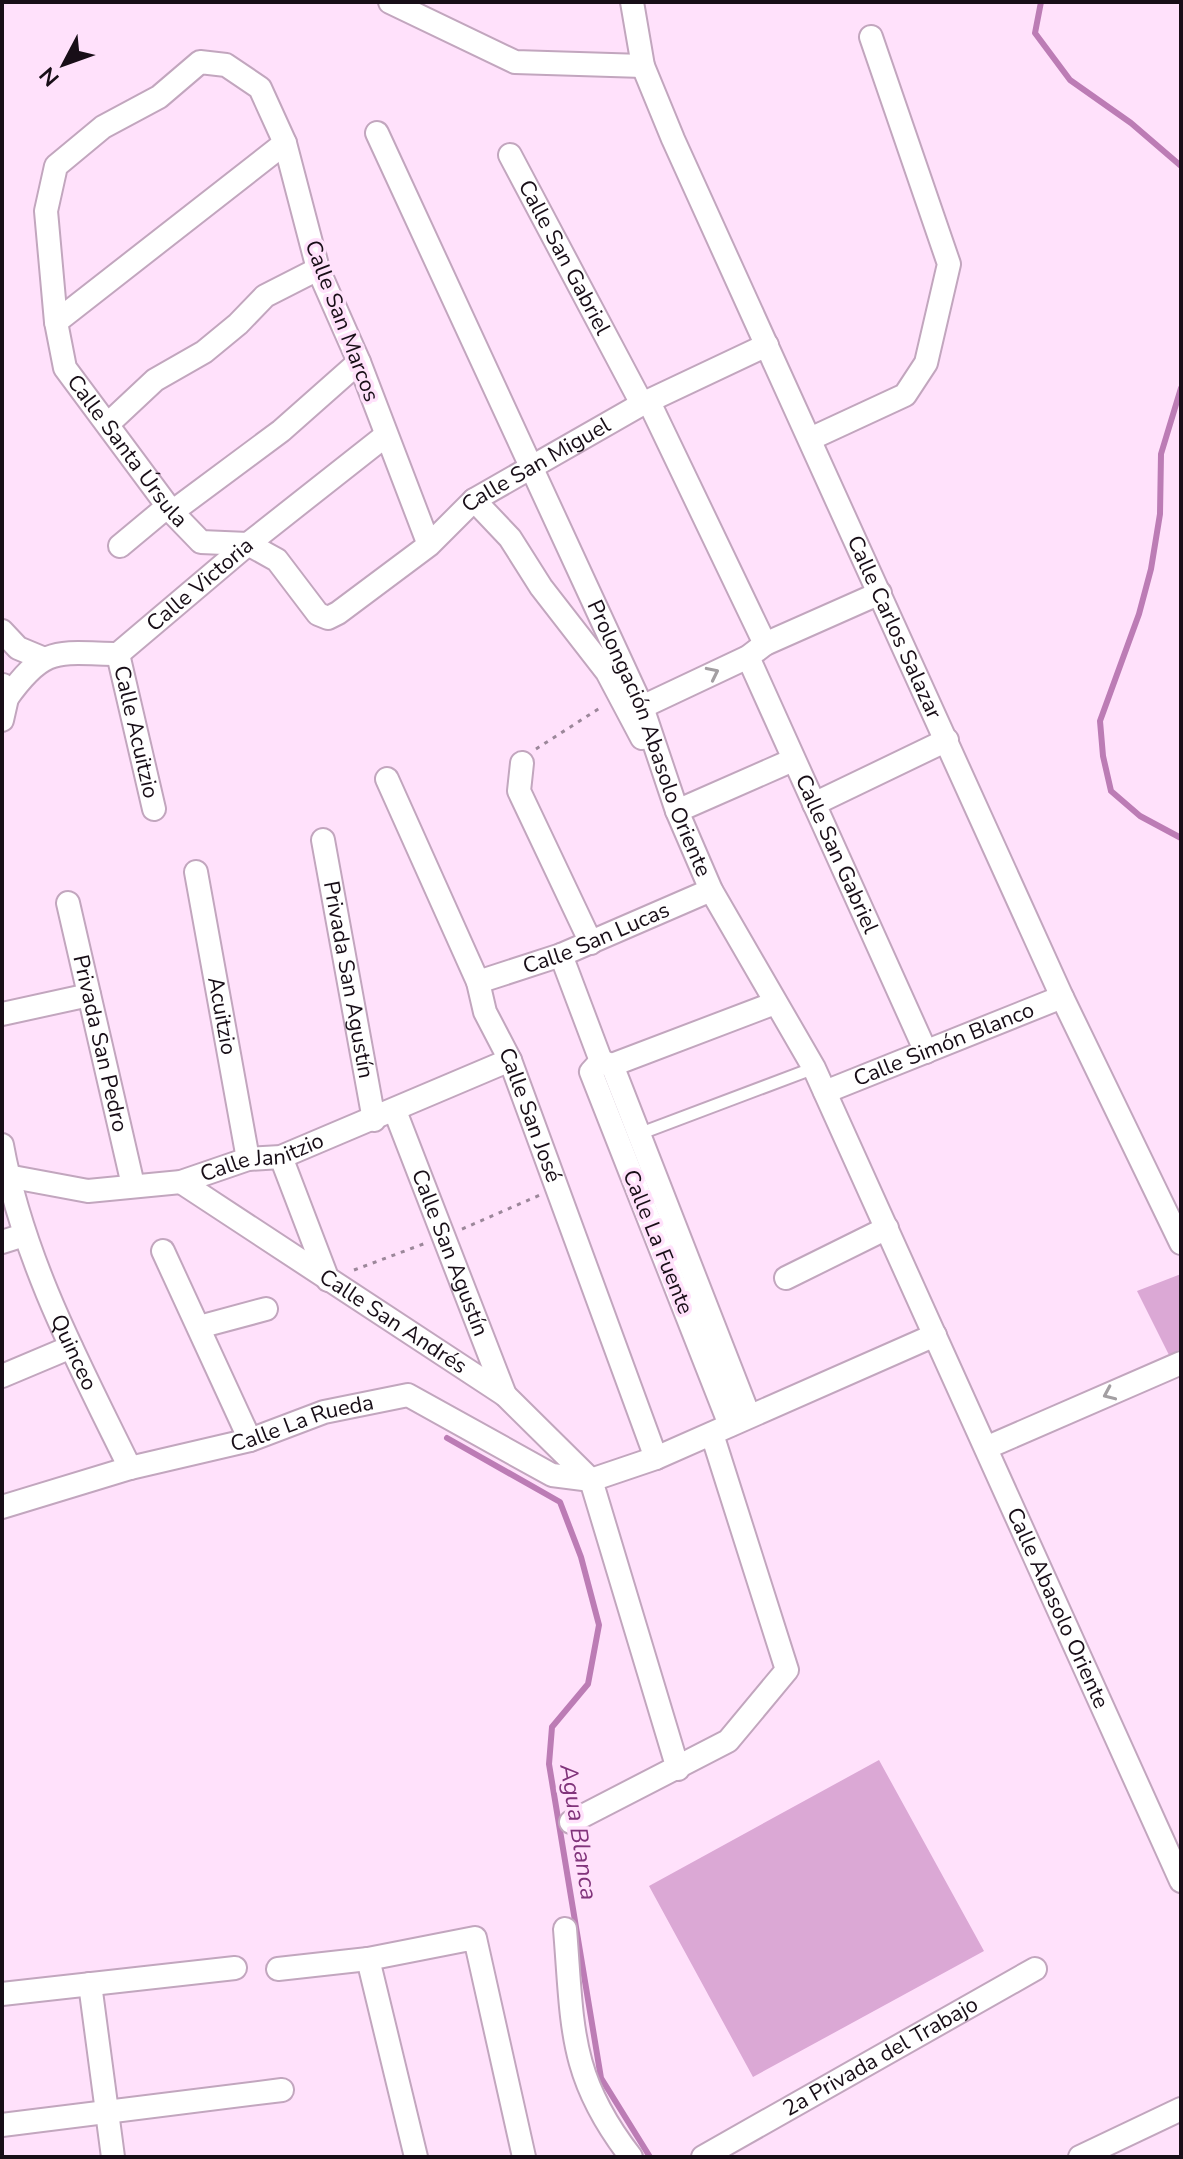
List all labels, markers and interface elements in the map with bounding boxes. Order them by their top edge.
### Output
north arrow [24,24,104,104]
text: N [33,60,66,93]
street label: Calle San Gabriel [511,175,618,341]
street label: Calle San Marcos [297,236,387,406]
street label: Calle Santa Úrsula [60,368,194,534]
street label: Calle San Miguel [455,410,616,519]
street label: Calle Victoria [140,531,260,639]
street label: Calle Carlos Salazar [840,531,949,724]
street label: Prolongación Abasolo Oriente [580,595,719,881]
street label: Calle Acuitzio [106,663,166,801]
one-way arrow [704,668,719,683]
street label: Calle San Gabriel [788,770,886,939]
street label: Privada San Agustín [316,879,381,1081]
street label: Calle San Lucas [519,895,674,981]
street label: Privada San Pedro [65,952,135,1135]
street label: Acuitzio [200,974,244,1057]
street label: Calle Simón Blanco [849,995,1039,1094]
street label: Calle San José [491,1042,569,1187]
street label: Calle Janitzio [196,1126,329,1189]
street label: Calle San Agustín [404,1165,496,1341]
street label: Calle La Fuente [615,1165,701,1319]
street label: Calle San Andrés [313,1262,473,1381]
street label: Quinceo [43,1310,104,1395]
one-way arrow [1103,1385,1118,1401]
street label: Calle La Rueda [228,1387,376,1459]
street label: Calle Abasolo Oriente [999,1503,1116,1713]
water label: Agua Blanca [552,1761,606,1902]
street label: 2a Privada del Trabajo [777,1989,984,2124]

